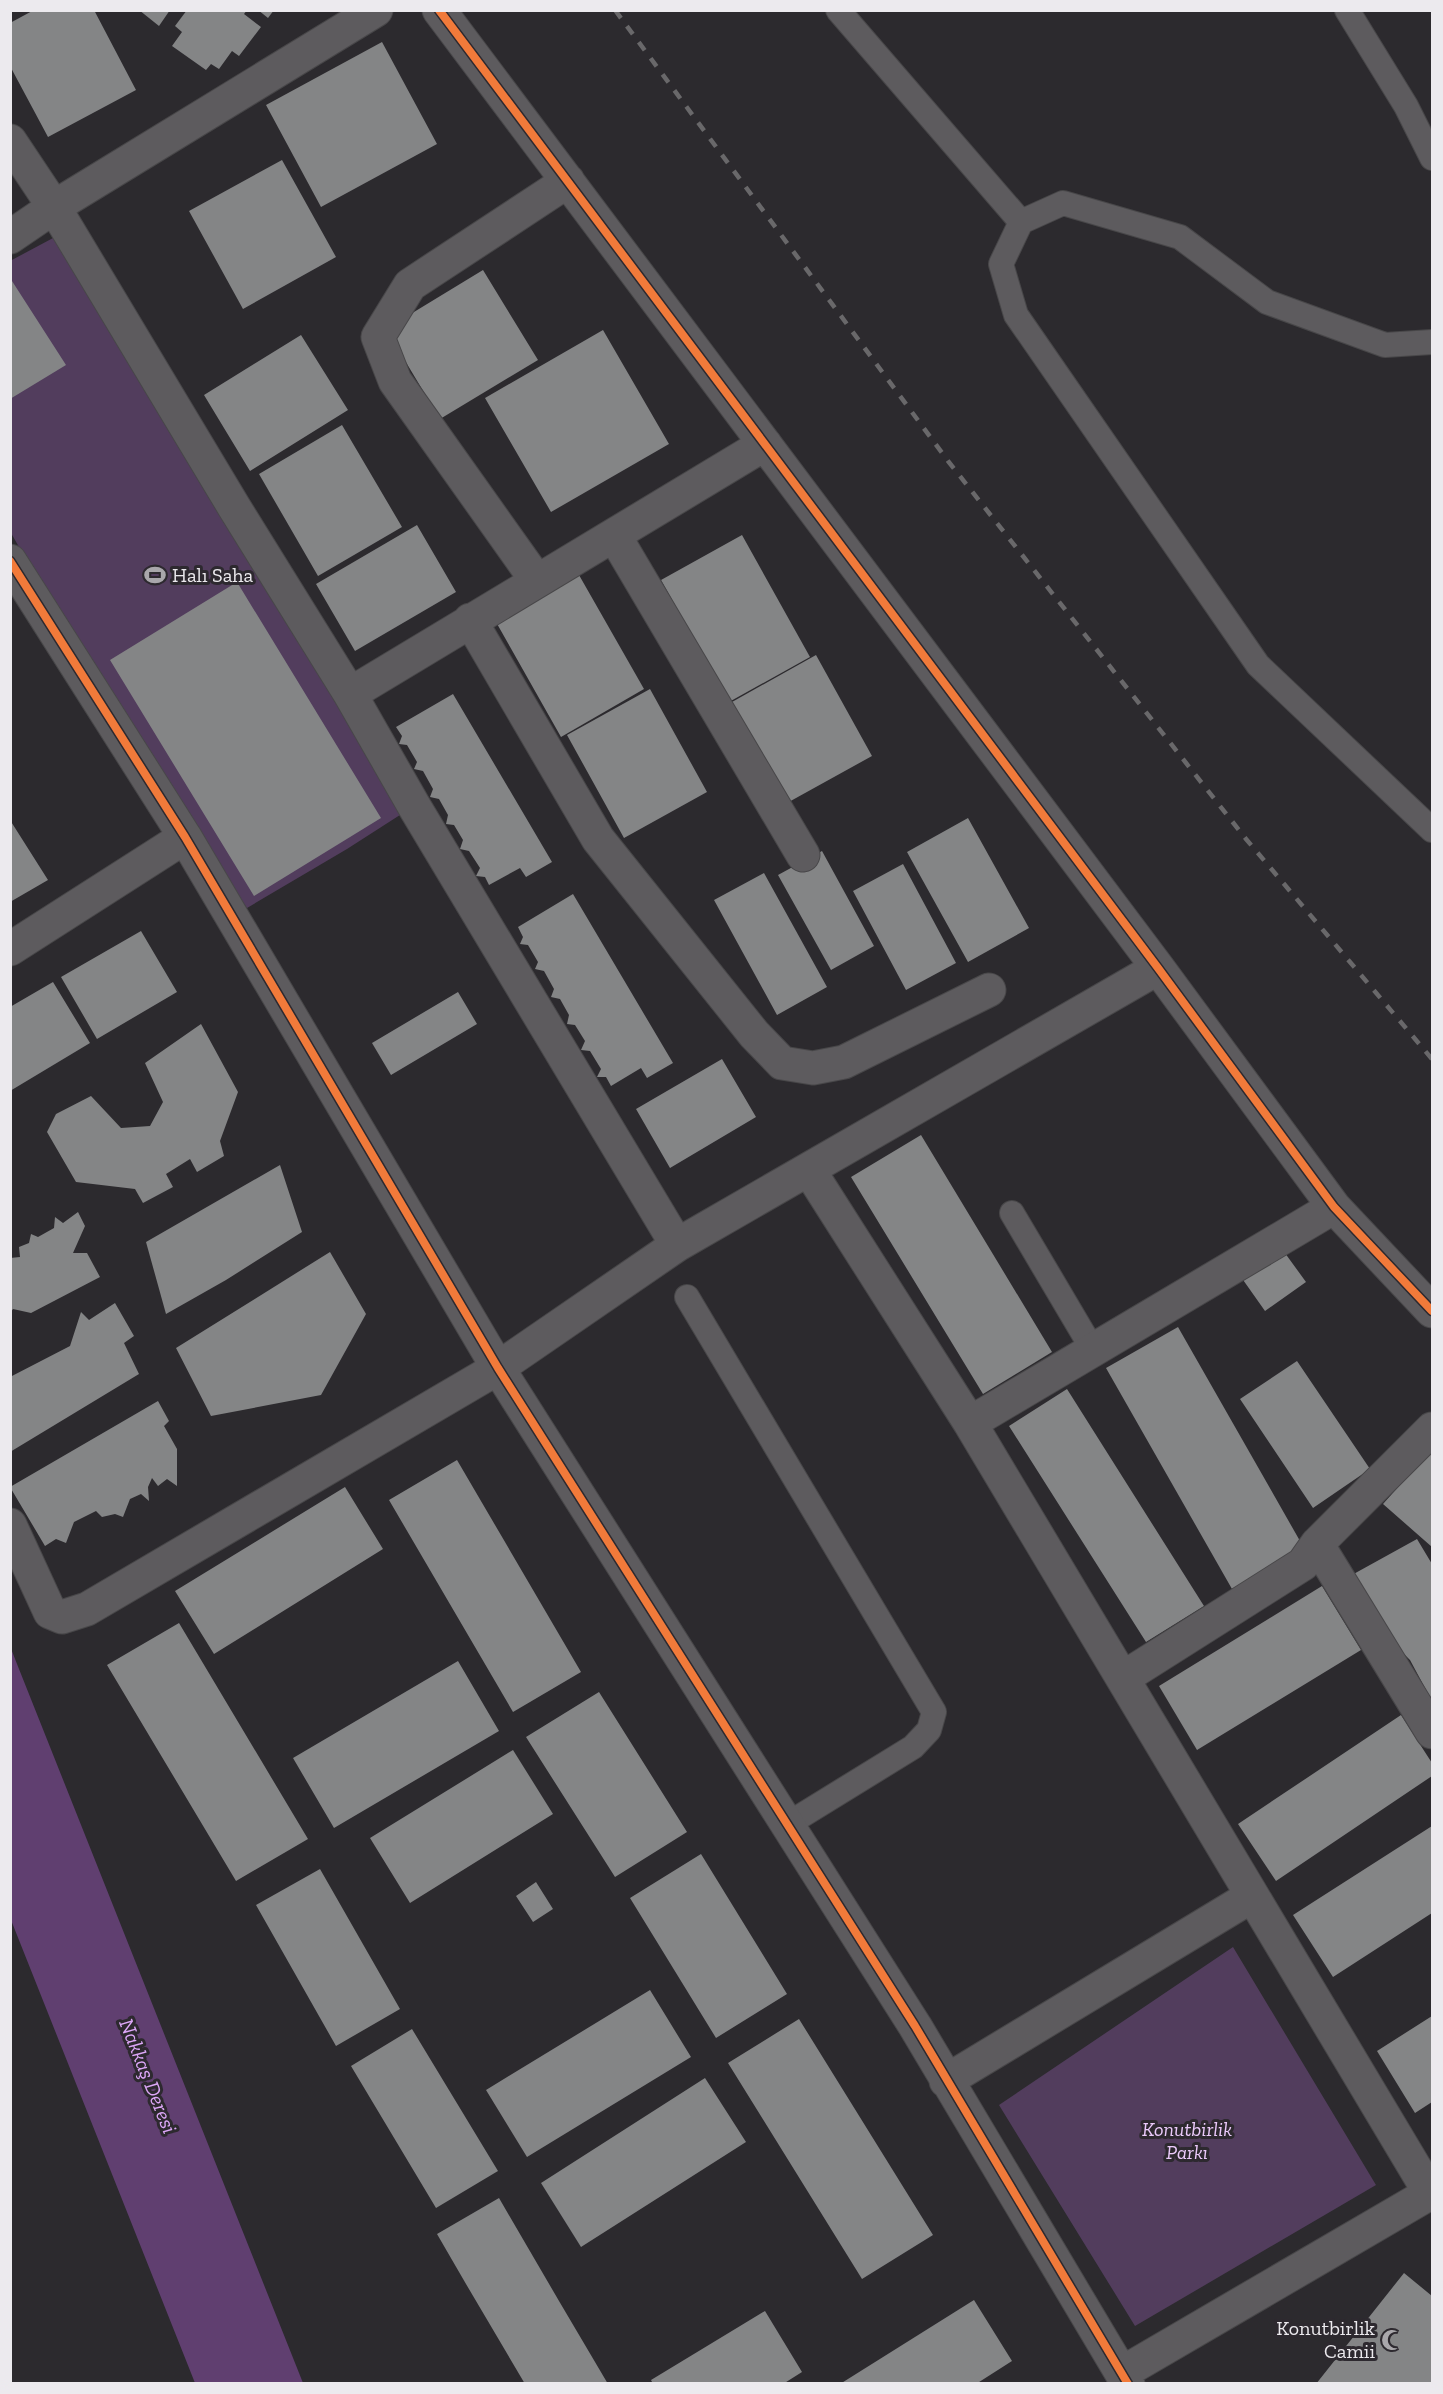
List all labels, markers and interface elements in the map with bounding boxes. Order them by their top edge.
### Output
sports icon: Halı Saha [143,563,167,587]
place label: Halı Saha [172,563,254,587]
water label: Nakkaş Deresi [114,2015,183,2137]
park label: Konutbirlik Parkı [1142,2117,1232,2164]
place label: Konutbirlik Camii [1276,2316,1376,2363]
mosque icon: Konutbirlik Camii [1380,2328,1404,2352]

